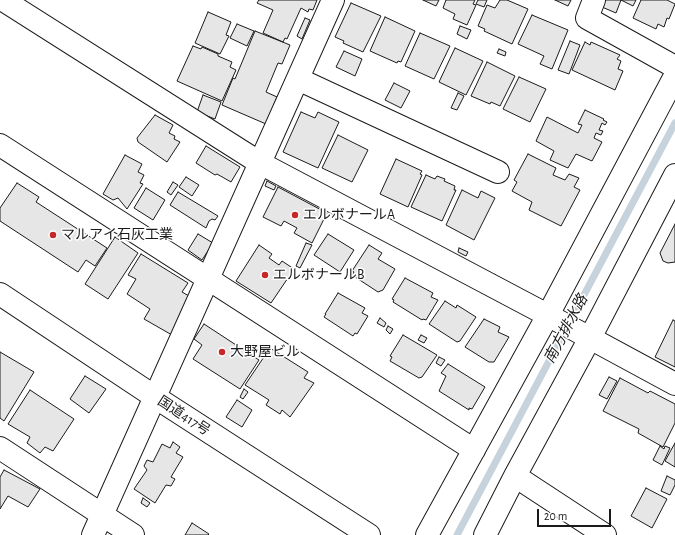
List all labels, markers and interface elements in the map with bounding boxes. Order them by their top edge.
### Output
place label: エルボナールA [303,207,395,223]
marker: エルボナールA [290,210,300,220]
place label: マルアイ石灰工業 [61,227,173,243]
marker: マルアイ石灰工業 [48,230,58,240]
place label: エルボナールB [273,267,365,283]
marker: エルボナールB [260,270,270,280]
water label: 南方排水路 [540,292,592,366]
place label: 大野屋ビル [230,344,300,360]
marker: 大野屋ビル [217,347,227,357]
street label: 国道417号 [155,393,213,439]
scale bar [539,501,613,527]
text: 20 m [544,510,567,522]

